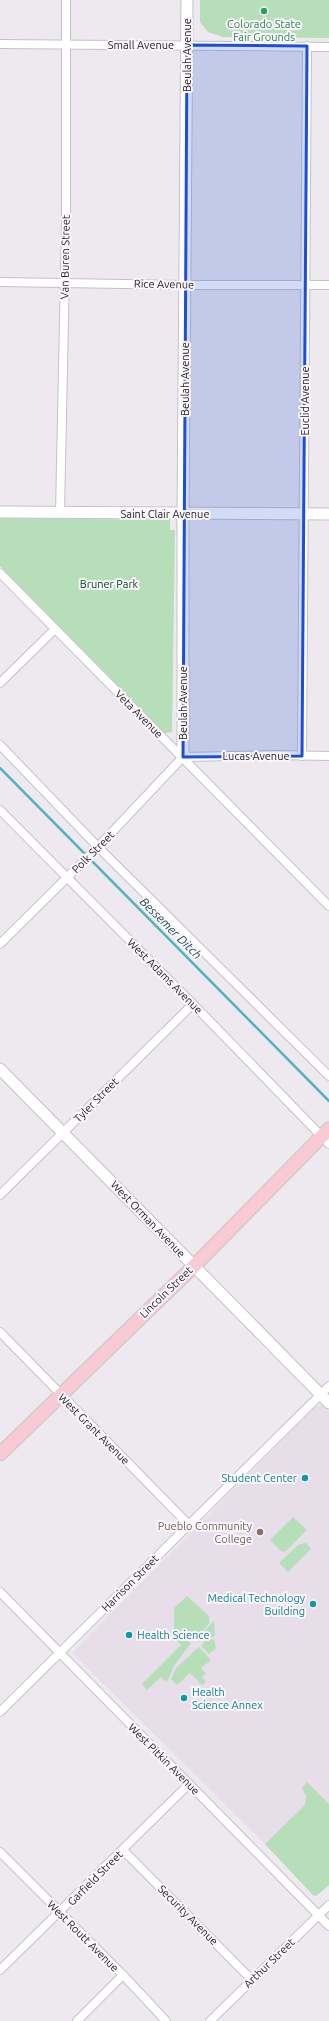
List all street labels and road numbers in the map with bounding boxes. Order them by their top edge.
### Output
street label: Beulah Avenue [181,18,193,92]
street label: Small Avenue [108,39,174,51]
street label: Van Buren Street [58,214,72,299]
street label: Rice Avenue [134,277,194,291]
street label: Beulah Avenue [179,342,191,416]
street label: Euclid Avenue [299,366,311,436]
street label: Saint Clair Avenue [121,508,209,520]
street label: Beulah Avenue [177,666,189,740]
street label: Veta Avenue [113,688,165,740]
street label: Lucas Avenue [223,750,289,762]
street label: Polk Street [69,828,117,876]
street label: West Adams Avenue [125,936,205,1016]
street label: Tyler Street [71,1075,121,1125]
street label: West Orman Avenue [108,1178,188,1260]
street label: Lincoln Street [137,1263,195,1320]
street label: West Grant Avenue [56,1391,132,1467]
street label: Harrison Street [99,1552,161,1614]
street label: West Pitkin Avenue [126,1721,202,1797]
street label: Garfield Street [65,1848,125,1908]
street label: Security Avenue [156,1883,220,1947]
street label: West Routt Avenue [45,1898,121,1974]
street label: Arthur Street [241,1935,297,1990]

